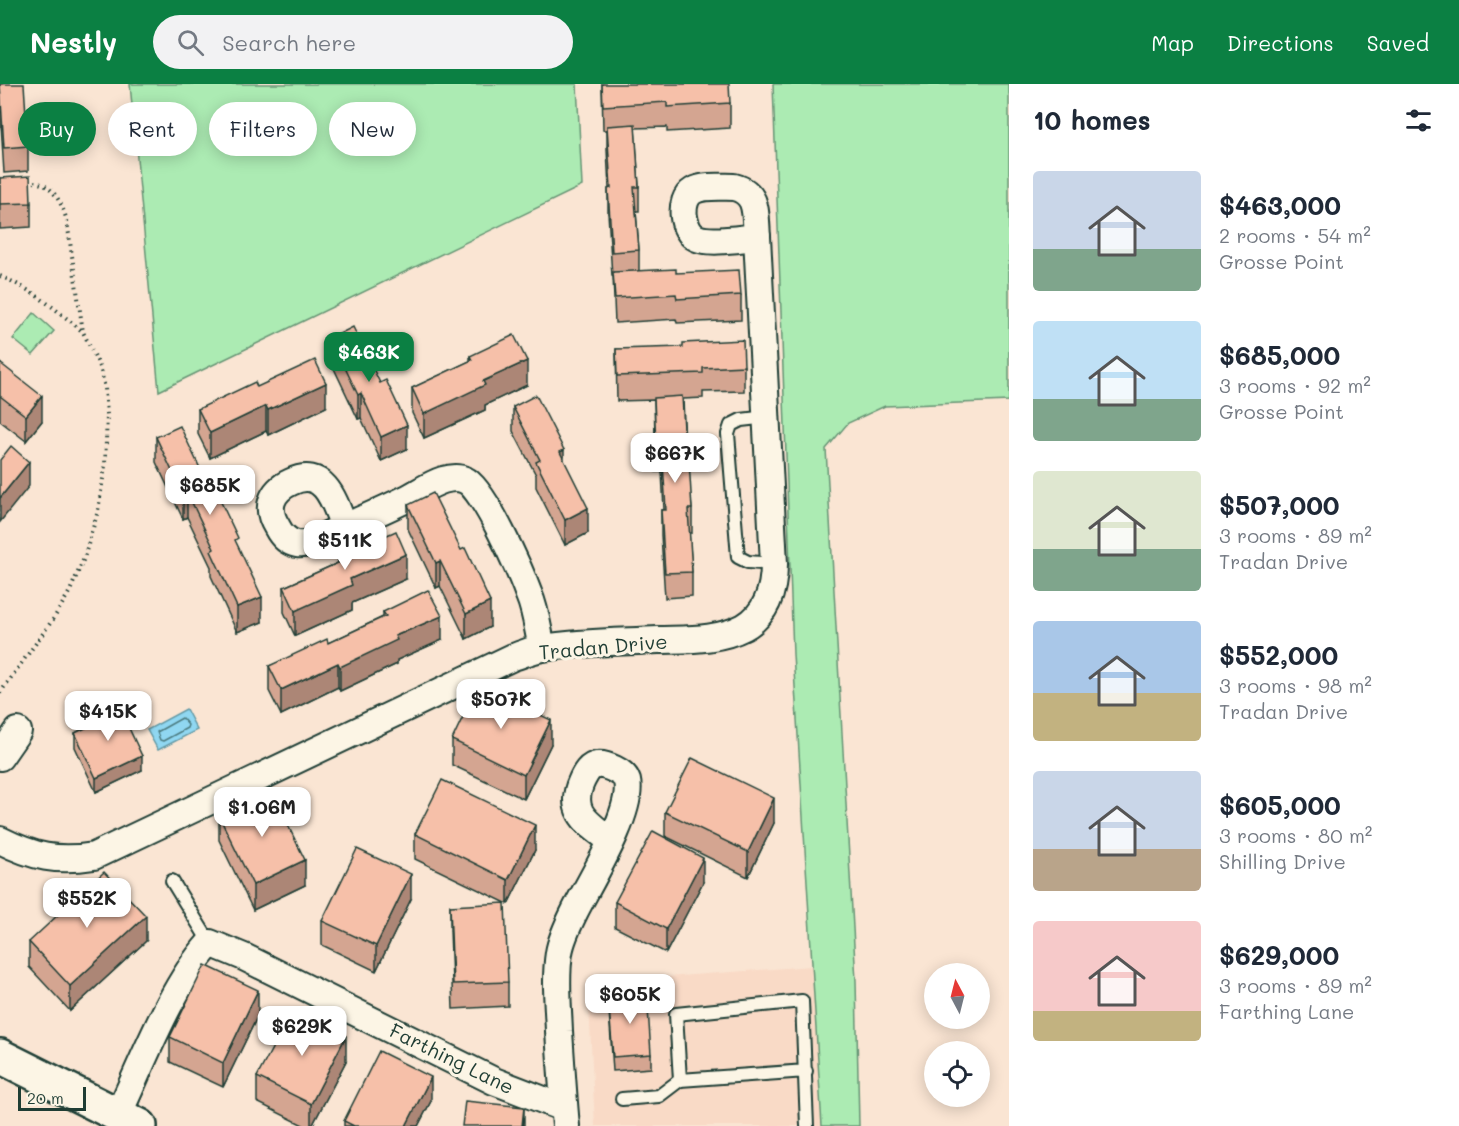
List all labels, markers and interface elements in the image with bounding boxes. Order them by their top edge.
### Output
search box [153,15,573,69]
text: Nestly [30,24,117,60]
icon: search [174,26,207,59]
text: Search here [222,28,356,57]
text: Map [1151,29,1194,56]
text: Directions [1227,29,1334,56]
text: Saved [1367,29,1429,56]
chip: Buy [18,102,96,156]
chip: Rent [108,102,197,156]
chip: Filters [209,102,317,156]
chip: New [329,102,416,156]
text: 10 homes [1033,103,1151,137]
icon: filters [1402,104,1435,137]
text: $463,000 [1219,188,1341,222]
icon: home [1081,195,1153,267]
text: 2 rooms · 54 m² [1219,222,1371,248]
text: Grosse Point [1219,248,1344,274]
pin: $463K [327,332,411,383]
text: $463K [338,338,400,364]
text: $685,000 [1219,338,1340,372]
icon: home [1081,345,1153,417]
text: 3 rooms · 92 m² [1219,372,1371,398]
text: Grosse Point [1219,398,1344,424]
pin: $667K [633,433,717,484]
text: $667K [645,439,705,465]
pin: $685K [168,465,252,516]
text: $685K [179,471,241,497]
text: $507,000 [1219,488,1340,522]
icon: home [1081,495,1153,567]
pin: $511K [303,520,387,571]
text: 3 rooms · 89 m² [1219,522,1372,548]
text: $511K [318,526,372,552]
text: Tradan Drive [1219,548,1348,574]
street label: Tradan Drive [538,627,668,665]
text: $552,000 [1219,638,1338,672]
icon: home [1081,645,1153,717]
text: 3 rooms · 98 m² [1219,672,1372,698]
pin: $507K [459,679,543,730]
text: $507K [470,685,532,711]
pin: $415K [66,691,150,742]
text: $415K [79,697,137,723]
text: Tradan Drive [1219,698,1348,724]
pin: $1.06M [213,787,311,838]
text: $605,000 [1219,788,1341,822]
text: $1.06M [228,793,296,819]
icon: home [1081,795,1153,867]
text: 3 rooms · 80 m² [1219,822,1372,848]
text: Shilling Drive [1219,848,1346,874]
pin: $552K [45,878,129,929]
text: $552K [57,884,117,910]
text: $629,000 [1219,938,1339,972]
icon: home [1081,945,1153,1017]
north arrow [924,963,990,1029]
map controls [924,963,990,1107]
text: 3 rooms · 89 m² [1219,972,1372,998]
pin: $605K [588,974,672,1025]
text: $605K [599,980,661,1006]
text: Farthing Lane [1219,998,1354,1024]
pin: $629K [260,1006,344,1057]
text: $629K [272,1012,332,1038]
street label: Farthing Lane [385,1017,519,1099]
button: locate [924,1041,990,1107]
scale bar [18,1084,86,1112]
text: 20 m [27,1087,64,1108]

